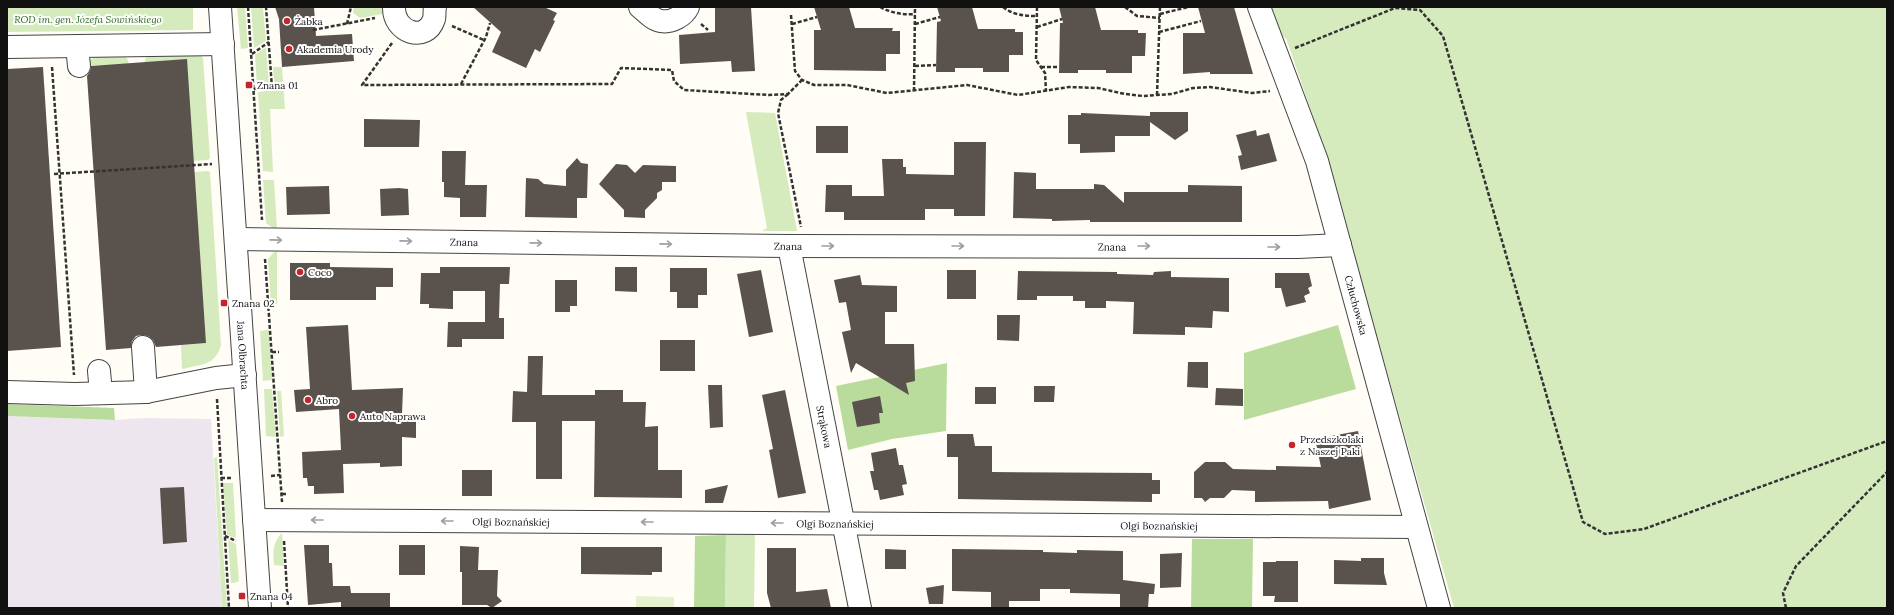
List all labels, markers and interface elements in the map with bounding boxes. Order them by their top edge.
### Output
park label: ROD im. gen. Józefa Sowińskiego [14,13,162,26]
place label: Żabka [295,15,323,28]
marker: Żabka [282,16,292,26]
place label: Akademia Urody [296,43,374,56]
marker: Akademia Urody [284,44,294,54]
place label: Znana 01 [257,79,298,92]
marker: Znana 01 [244,80,254,90]
street label: Znana [450,235,478,249]
one-way arrow [269,236,282,244]
one-way arrow [399,237,412,245]
one-way arrow [529,239,542,247]
street label: Znana [774,239,802,253]
one-way arrow [659,240,672,248]
street label: Znana [1098,240,1126,253]
one-way arrow [821,242,834,250]
one-way arrow [951,242,964,250]
one-way arrow [1137,242,1150,250]
one-way arrow [1267,243,1280,251]
place label: Coco [308,266,332,279]
marker: Coco [295,267,305,277]
street label: Człuchowska [1342,274,1371,336]
place label: Znana 02 [232,297,275,310]
marker: Znana 02 [219,298,229,308]
street label: Jana Olbrachta [234,319,252,390]
place label: Abro [315,394,338,407]
marker: Abro [303,395,313,405]
street label: Strąkowa [814,404,835,449]
place label: Auto Naprawa [359,410,426,423]
marker: Auto Naprawa [347,411,357,421]
place label: Przedszkolaki z Naszej Paki [1300,433,1364,458]
marker: Przedszkolaki z Naszej Paki [1287,440,1297,450]
street label: Olgi Boznańskiej [472,515,550,528]
one-way arrow [311,516,324,524]
one-way arrow [441,517,454,525]
street label: Olgi Boznańskiej [796,517,874,530]
one-way arrow [641,518,654,526]
one-way arrow [771,519,784,527]
street label: Olgi Boznańskiej [1120,519,1198,532]
place label: Znana 04 [250,590,293,603]
marker: Znana 04 [237,591,247,601]

